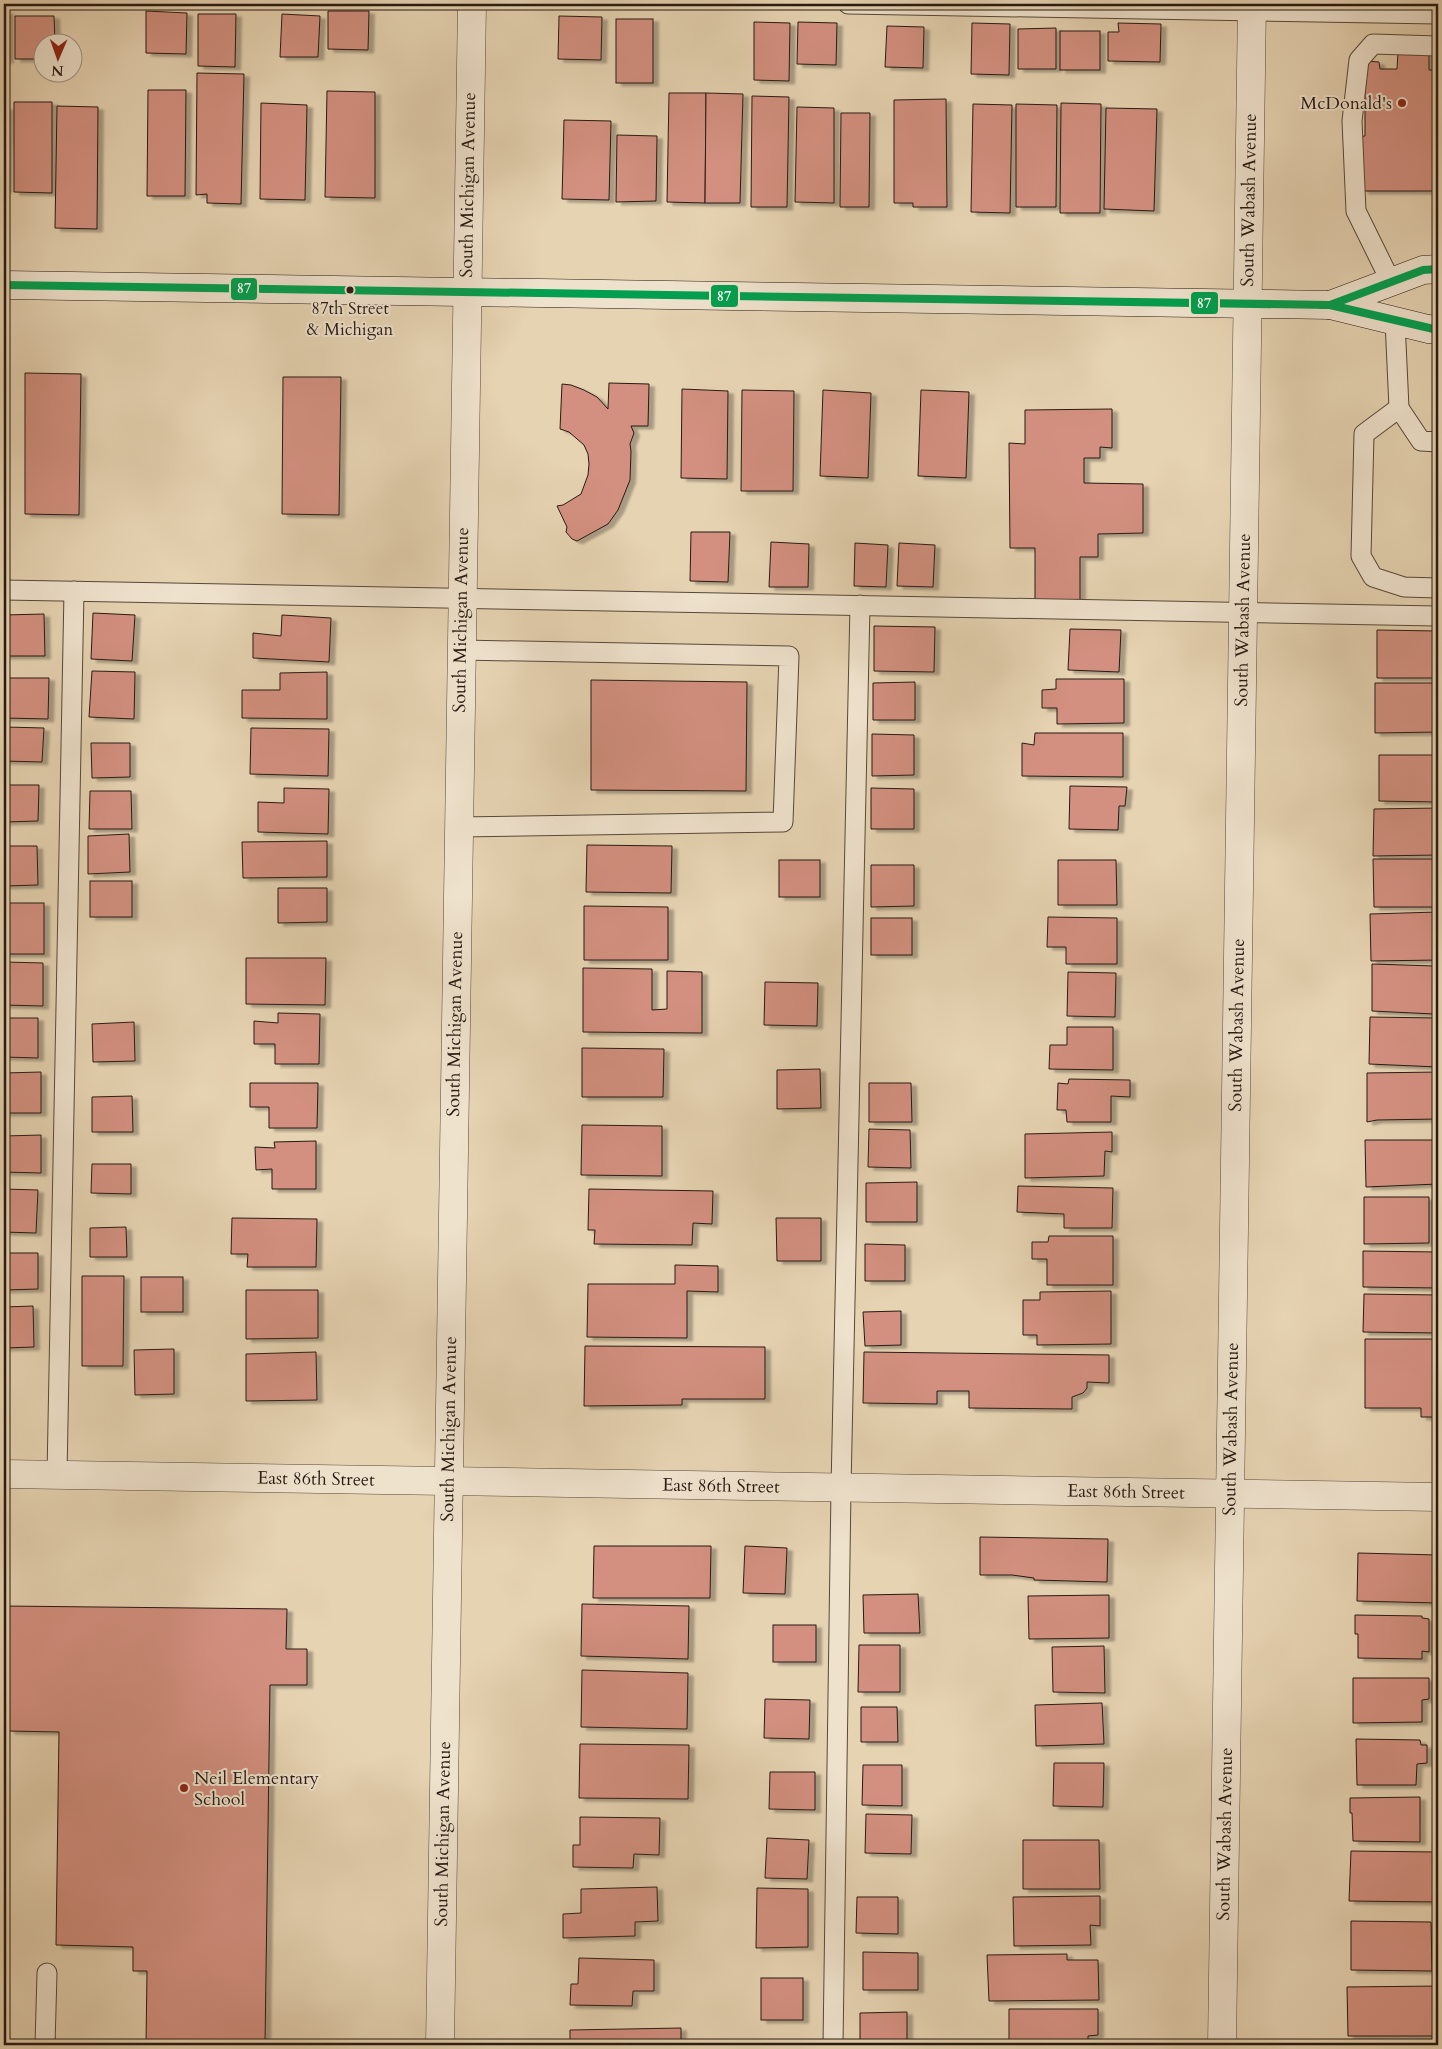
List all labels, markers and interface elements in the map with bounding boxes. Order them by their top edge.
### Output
north arrow [32,32,82,82]
text: N [51,61,64,80]
place label: McDonald's [1300,91,1392,116]
street label: South Michigan Avenue [454,92,482,278]
marker: McDonald's [1396,97,1408,109]
street label: South Wabash Avenue [1235,113,1263,287]
line badge: 87 [230,277,258,301]
text: 87 [237,279,251,298]
line badge: 87 [710,284,739,308]
marker: 87th Street & Michigan [345,285,355,295]
text: 87 [717,287,731,306]
line badge: 87 [1190,291,1219,315]
text: 87 [1197,294,1211,313]
place label: 87th Street & Michigan [307,297,394,341]
street label: South Michigan Avenue [447,527,475,713]
street label: South Wabash Avenue [1229,533,1257,707]
street label: South Michigan Avenue [441,931,469,1117]
street label: South Wabash Avenue [1223,938,1251,1112]
street label: South Michigan Avenue [435,1336,463,1522]
street label: South Wabash Avenue [1217,1342,1245,1516]
street label: East 86th Street [257,1465,375,1493]
street label: East 86th Street [662,1472,780,1500]
street label: East 86th Street [1067,1478,1185,1506]
street label: South Michigan Avenue [429,1741,457,1927]
street label: South Wabash Avenue [1211,1747,1239,1921]
place label: Neil Elementary School [194,1766,320,1812]
marker: Neil Elementary School [178,1782,190,1794]

